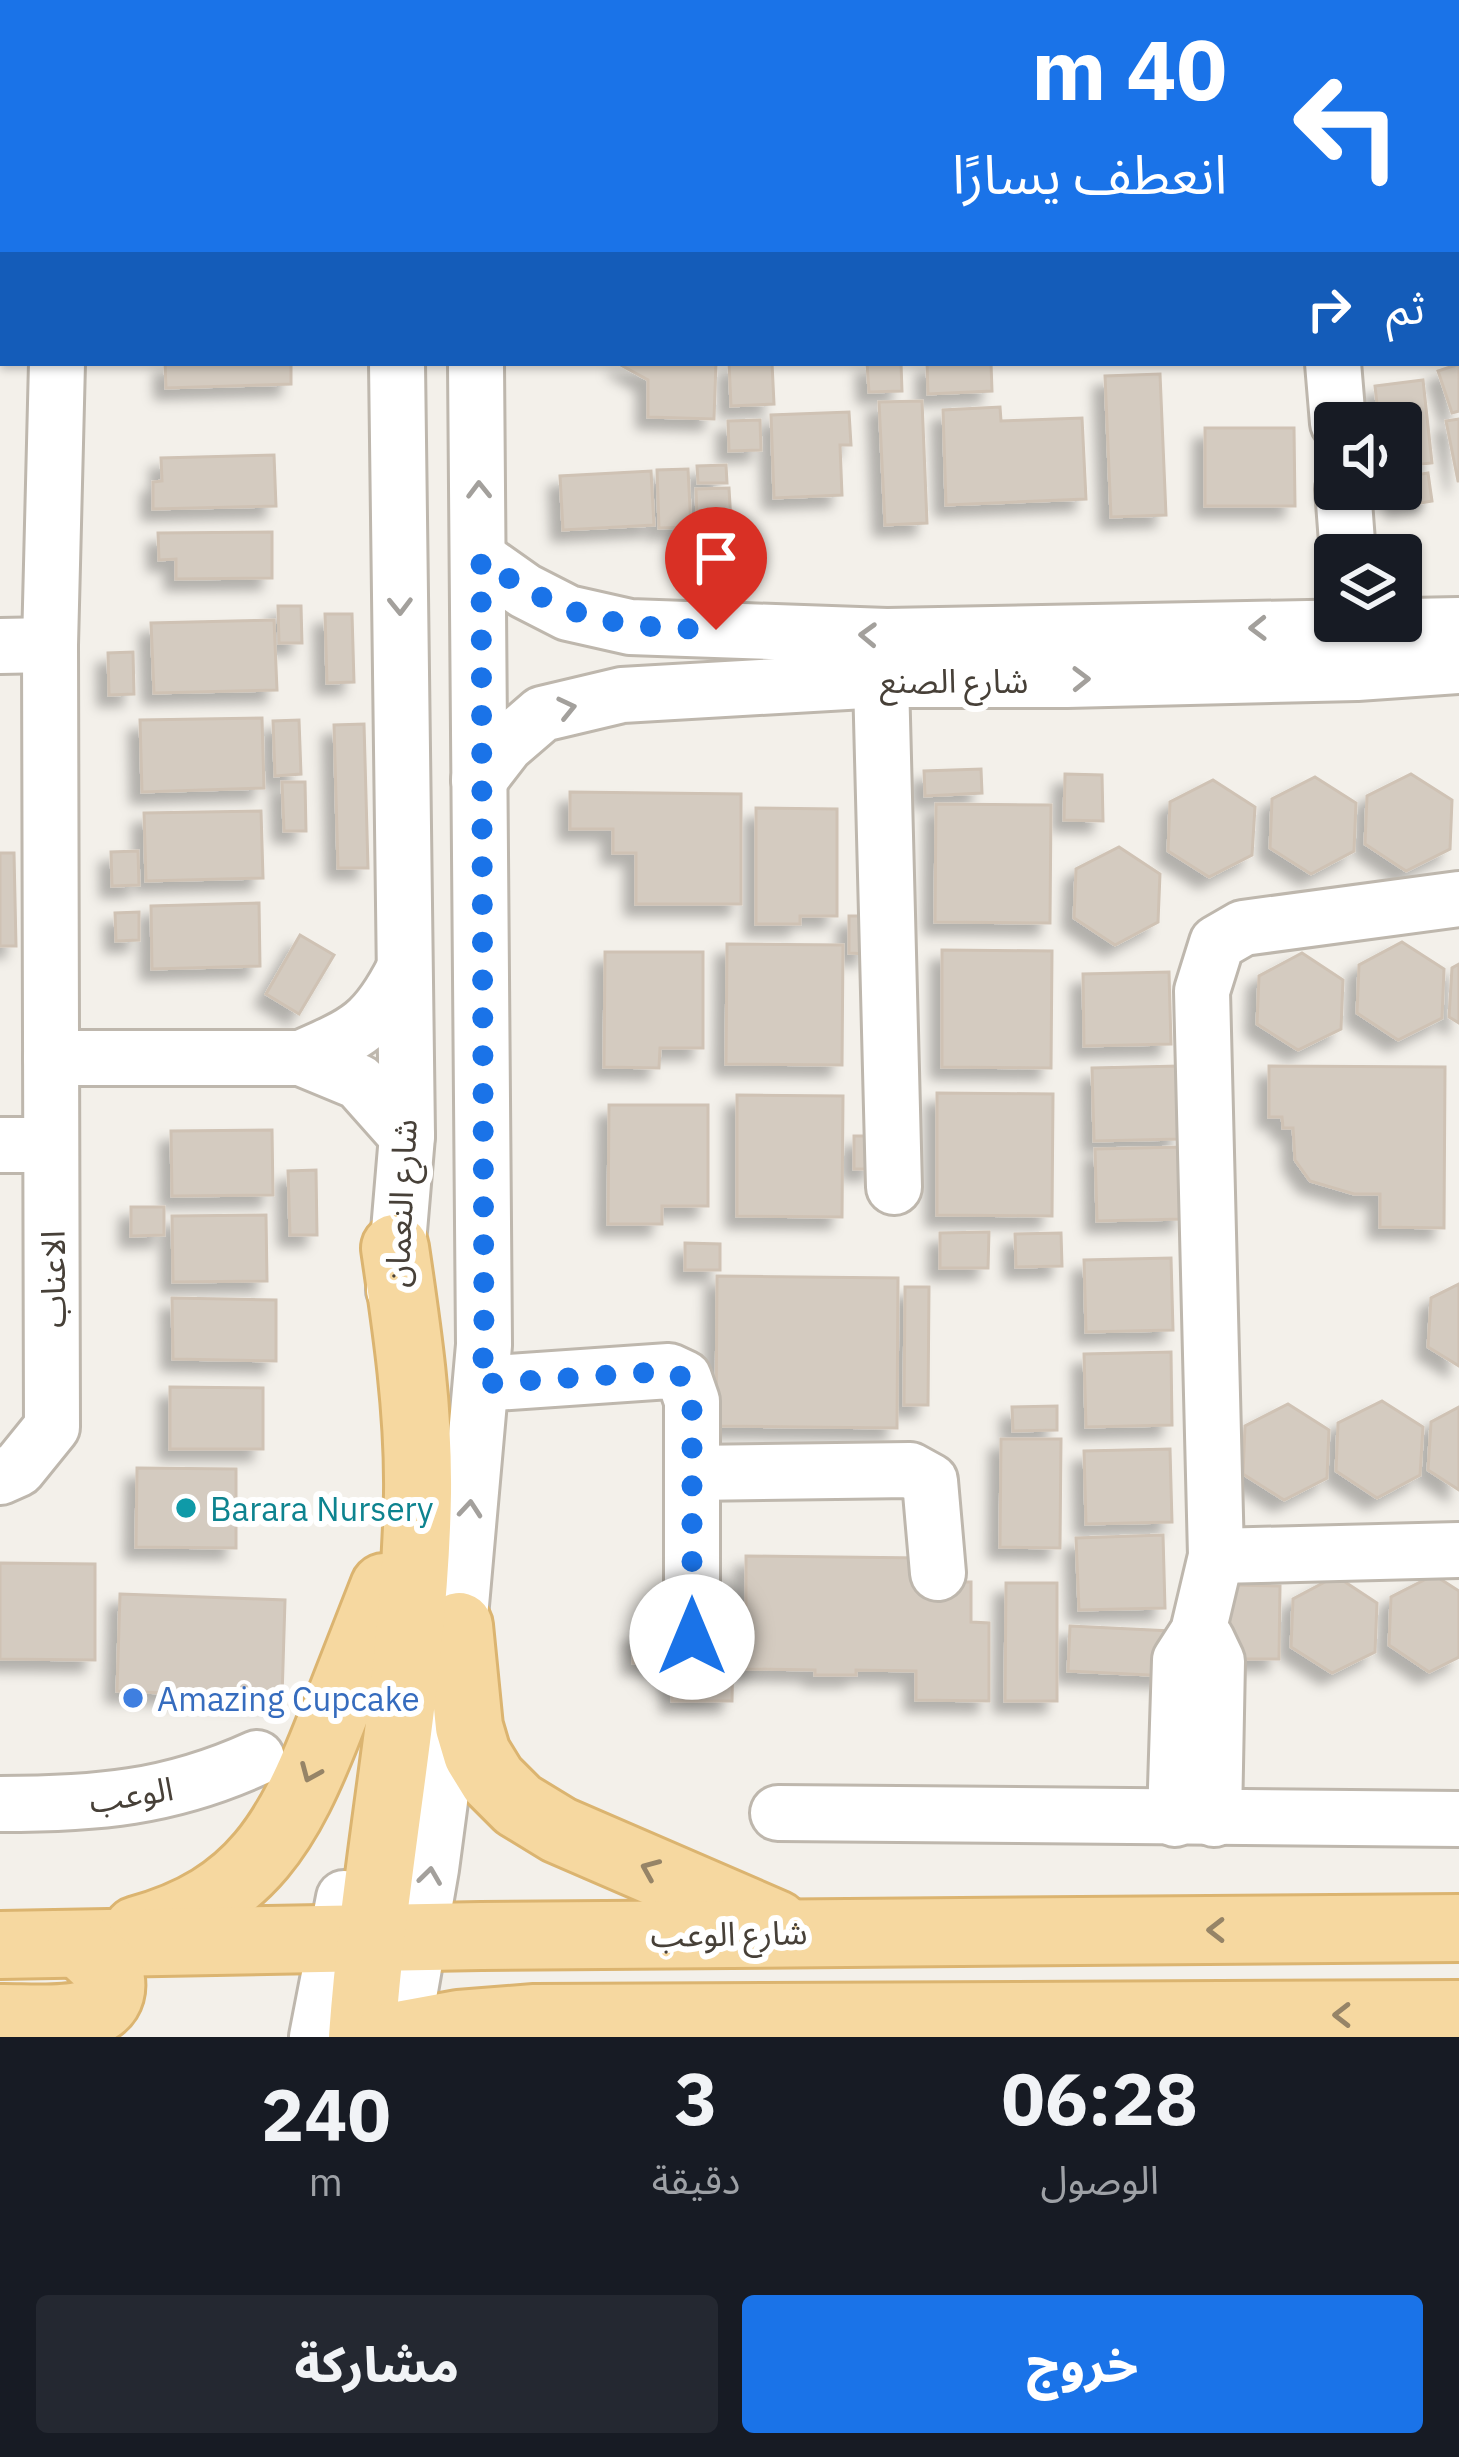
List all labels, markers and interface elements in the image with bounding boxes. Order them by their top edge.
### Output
text: 40 m [1031,14,1227,123]
icon: left [1269,48,1425,204]
text: انعطف يسارًا [952,139,1227,209]
icon: right [1296,276,1362,342]
text: ثم [1386,278,1425,336]
map controls [1314,402,1422,642]
button: sound [1314,402,1422,510]
one-way arrow [467,480,493,499]
pin [665,507,767,630]
icon: arrive [683,525,749,591]
button: layers [1314,534,1422,642]
one-way arrow [386,597,412,616]
one-way arrow [1248,614,1267,640]
one-way arrow [858,622,877,648]
street label: شارع الصنع [880,659,1028,706]
one-way arrow [1072,667,1091,693]
one-way arrow [556,697,577,722]
street label: شارع النعمان [374,1118,430,1288]
street label: الاعناب [31,1230,74,1328]
place label: Barara Nursery [210,1487,433,1530]
marker: Barara Nursery [173,1495,199,1521]
one-way arrow [456,1499,482,1518]
position arrow [629,1574,755,1700]
place label: Amazing Cupcake [157,1677,420,1720]
marker: Amazing Cupcake [120,1685,146,1711]
one-way arrow [300,1762,324,1783]
street label: الوعب [86,1766,176,1822]
one-way arrow [641,1860,662,1884]
one-way arrow [416,1866,442,1886]
street label: شارع الوعب [650,1910,808,1960]
one-way arrow [1206,1917,1224,1943]
one-way arrow [1332,2002,1350,2028]
text: 3 [674,2051,718,2145]
text: 06:28 [1001,2051,1198,2145]
text: 240 [261,2067,391,2161]
text: دقيقة [652,2154,740,2205]
text: الوصول [1040,2154,1159,2205]
text: m [309,2156,343,2207]
button: مشاركة [36,2295,718,2433]
button: خروج [742,2295,1423,2433]

